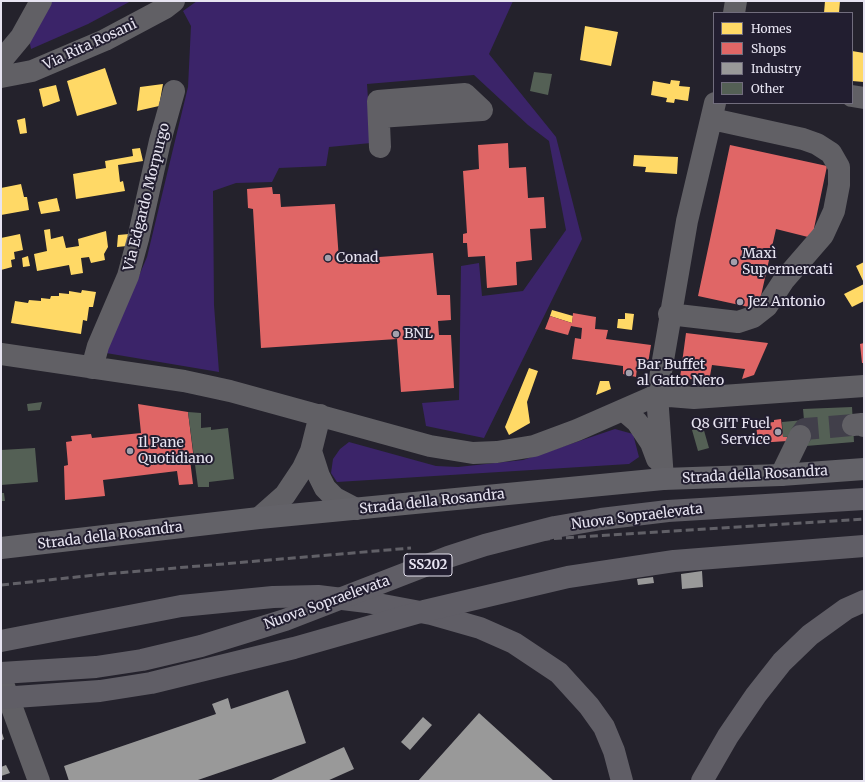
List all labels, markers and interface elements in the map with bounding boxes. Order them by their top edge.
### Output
legend [713,12,853,104]
street label: Via Rita Rosani [41,16,139,74]
text: Homes [751,21,792,36]
text: Shops [751,41,786,56]
text: Industry [751,61,801,76]
text: Other [751,81,784,96]
street label: Via Edgardo Morpurgo [120,121,174,273]
place label: Maxì Supermercati [742,246,833,278]
place label: Conad [336,250,378,266]
marker: Conad [323,253,333,263]
marker: Maxì Supermercati [729,257,739,267]
place label: Jez Antonio [748,294,825,310]
marker: Jez Antonio [735,297,745,307]
place label: BNL [404,326,433,342]
marker: BNL [391,329,401,339]
place label: Bar Buffet al Gatto Nero [637,357,724,390]
marker: Bar Buffet al Gatto Nero [624,368,634,378]
place label: Q8 GIT Fuel Service [691,416,770,448]
marker: Q8 GIT Fuel Service [773,427,783,437]
place label: Il Pane Quotidiano [138,435,213,468]
marker: Il Pane Quotidiano [125,446,135,456]
street label: Strada della Rosandra [682,463,828,487]
street label: Strada della Rosandra [359,486,505,518]
street label: Nuova Sopraelevata [570,501,704,533]
street label: Strada della Rosandra [37,519,183,553]
road number: SS202 [404,554,452,576]
street label: Nuova Sopraelevata [262,572,392,634]

